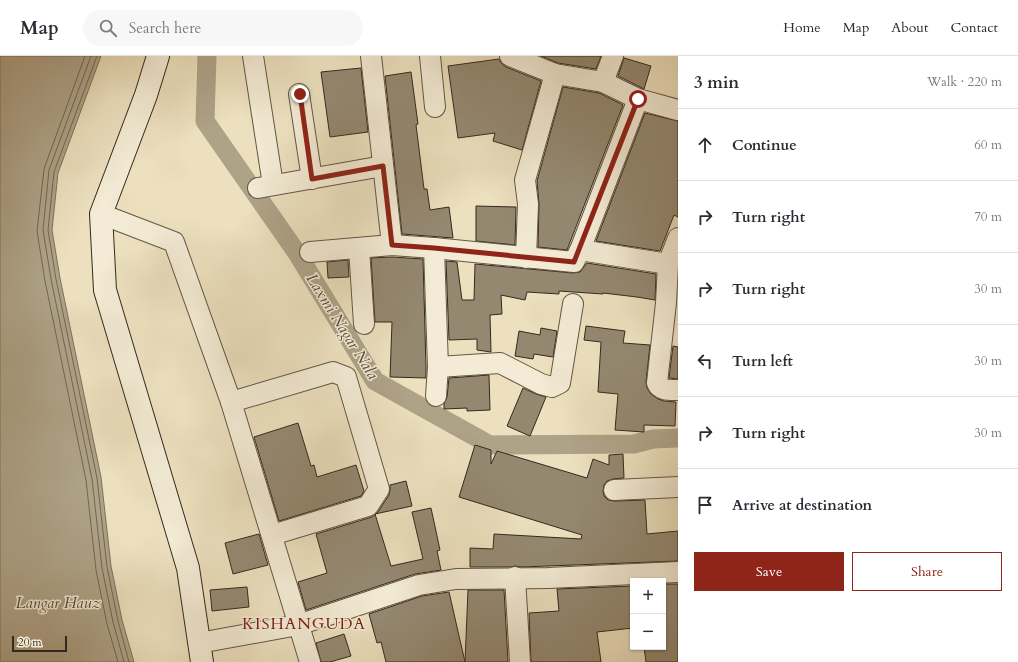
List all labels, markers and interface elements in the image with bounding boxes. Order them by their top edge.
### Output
search box [83,10,363,46]
text: Map [20,15,59,41]
icon: search [97,17,119,39]
text: Search here [129,18,201,38]
text: Home [783,18,821,37]
text: Map [843,18,869,37]
text: About [891,18,928,37]
text: Contact [950,18,998,37]
text: 3 min [694,71,739,94]
text: Walk · 220 m [927,73,1002,91]
route end [291,85,309,103]
route start [629,90,647,108]
icon: ahead [694,134,716,156]
text: Continue [732,135,797,155]
text: 60 m [974,136,1002,154]
icon: right [694,206,716,228]
text: Turn right [732,207,805,227]
text: 70 m [974,208,1002,226]
water label: Laxmi Nagar Nala [301,269,384,384]
icon: right [694,278,716,300]
text: Turn right [732,279,805,299]
text: 30 m [974,280,1002,298]
icon: left [694,350,716,372]
text: Turn left [732,351,793,371]
text: 30 m [974,352,1002,370]
icon: right [694,422,716,444]
text: Turn right [732,423,805,443]
text: 30 m [974,424,1002,442]
icon: arrive [694,494,716,516]
text: Arrive at destination [732,495,872,515]
button: Save [694,552,844,591]
button: Share [852,552,1002,591]
map controls [630,578,666,650]
button: + [630,578,666,614]
water label: Langar Hauz [15,592,101,614]
district label: KISHANGUDA [242,613,366,635]
button: − [630,614,666,650]
scale bar [12,634,67,653]
text: 20 m [18,635,42,650]

